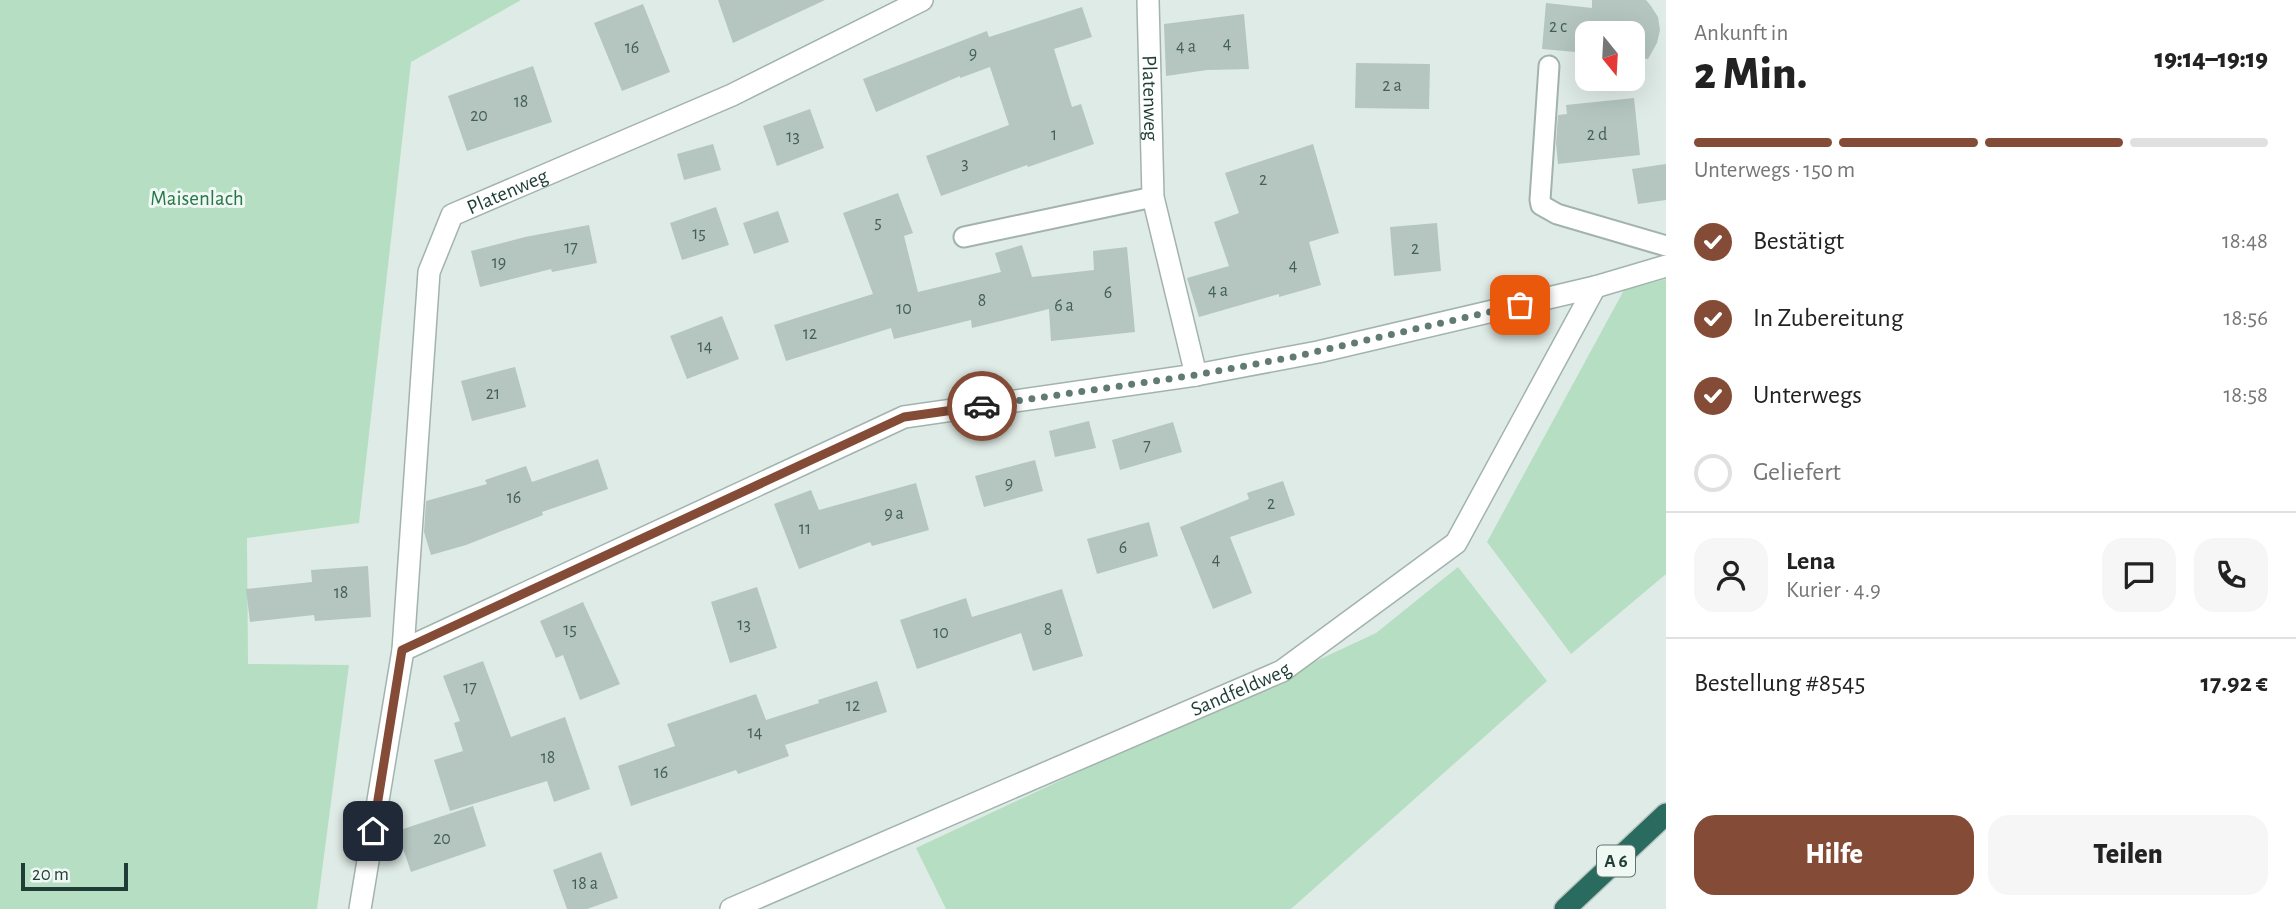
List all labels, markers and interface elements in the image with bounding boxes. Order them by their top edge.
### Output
house number: 2 c [1549,18,1567,36]
north arrow [1575,21,1645,91]
map controls [1575,21,1645,91]
text: Ankunft in [1694,22,1788,45]
house number: 4 [1223,35,1232,53]
house number: 4 a [1176,38,1196,56]
house number: 16 [625,39,639,57]
house number: 9 [969,45,977,63]
text: 19:14–19:19 [2155,46,2268,72]
text: 2 Min. [1694,51,1807,97]
street label: Platenweg [1139,55,1162,142]
house number: 2 a [1382,77,1402,95]
house number: 18 [514,93,528,111]
house number: 20 [470,107,488,125]
house number: 1 [1051,126,1057,144]
house number: 2 d [1587,126,1607,144]
house number: 13 [786,128,800,146]
house number: 3 [961,155,969,173]
text: Unterwegs · 150 m [1694,159,1855,182]
street label: Platenweg [464,164,552,218]
house number: 2 [1259,171,1267,189]
park label: Maisenlach [150,188,244,209]
house number: 5 [874,214,882,232]
icon: check [1694,223,1732,261]
house number: 15 [692,225,706,243]
text: Bestätigt [1753,228,1844,254]
text: 18:48 [2222,230,2268,253]
house number: 17 [564,239,578,257]
house number: 2 [1411,240,1419,258]
house number: 19 [492,254,506,272]
house number: 4 [1289,257,1298,275]
pin [1490,275,1550,335]
house number: 4 a [1208,282,1228,300]
house number: 6 [1104,284,1112,302]
icon: bag [1501,286,1539,324]
house number: 8 [978,292,986,310]
house number: 6 a [1054,297,1074,315]
house number: 10 [896,300,912,318]
icon: check [1694,300,1732,338]
text: In Zubereitung [1753,305,1903,331]
text: 18:56 [2223,307,2268,330]
house number: 12 [803,325,817,343]
house number: 14 [698,338,713,356]
courier [947,371,1017,441]
icon: check [1694,377,1732,415]
text: Unterwegs [1753,382,1862,408]
text: 18:58 [2223,384,2268,407]
house number: 21 [486,385,500,403]
icon: car [963,387,1001,425]
house number: 7 [1143,437,1151,455]
text: Geliefert [1753,459,1841,485]
house number: 9 [1005,475,1013,493]
house number: 16 [507,489,521,507]
house number: 2 [1267,495,1275,513]
house number: 9 a [884,505,904,523]
house number: 11 [799,520,811,538]
button: person [1694,538,1768,612]
button: chat [2102,538,2176,612]
button: phone [2194,538,2268,612]
house number: 6 [1119,539,1127,557]
text: Lena [1786,548,1836,574]
house number: 4 [1212,551,1221,569]
text: Kurier · 4.9 [1786,579,1881,602]
house number: 18 [334,584,348,602]
house number: 13 [737,616,751,634]
house number: 15 [563,621,577,639]
house number: 8 [1044,621,1052,639]
house number: 10 [933,624,949,642]
street label: Sandfeldweg [1188,657,1295,720]
text: Bestellung #8545 [1694,670,1865,696]
text: 17.92 € [2201,670,2268,696]
house number: 17 [463,679,477,697]
house number: 12 [846,697,860,715]
house number: 14 [748,724,763,742]
house number: 18 [541,749,555,767]
house number: 16 [654,764,668,782]
pin [343,801,403,861]
icon: home [354,812,392,850]
button: Hilfe [1694,815,1974,895]
button: Teilen [1988,815,2268,895]
house number: 20 [433,830,451,848]
road number: A 6 [1597,846,1635,876]
scale bar [21,860,128,892]
text: 20 m [32,865,69,884]
house number: 18 a [572,875,598,893]

